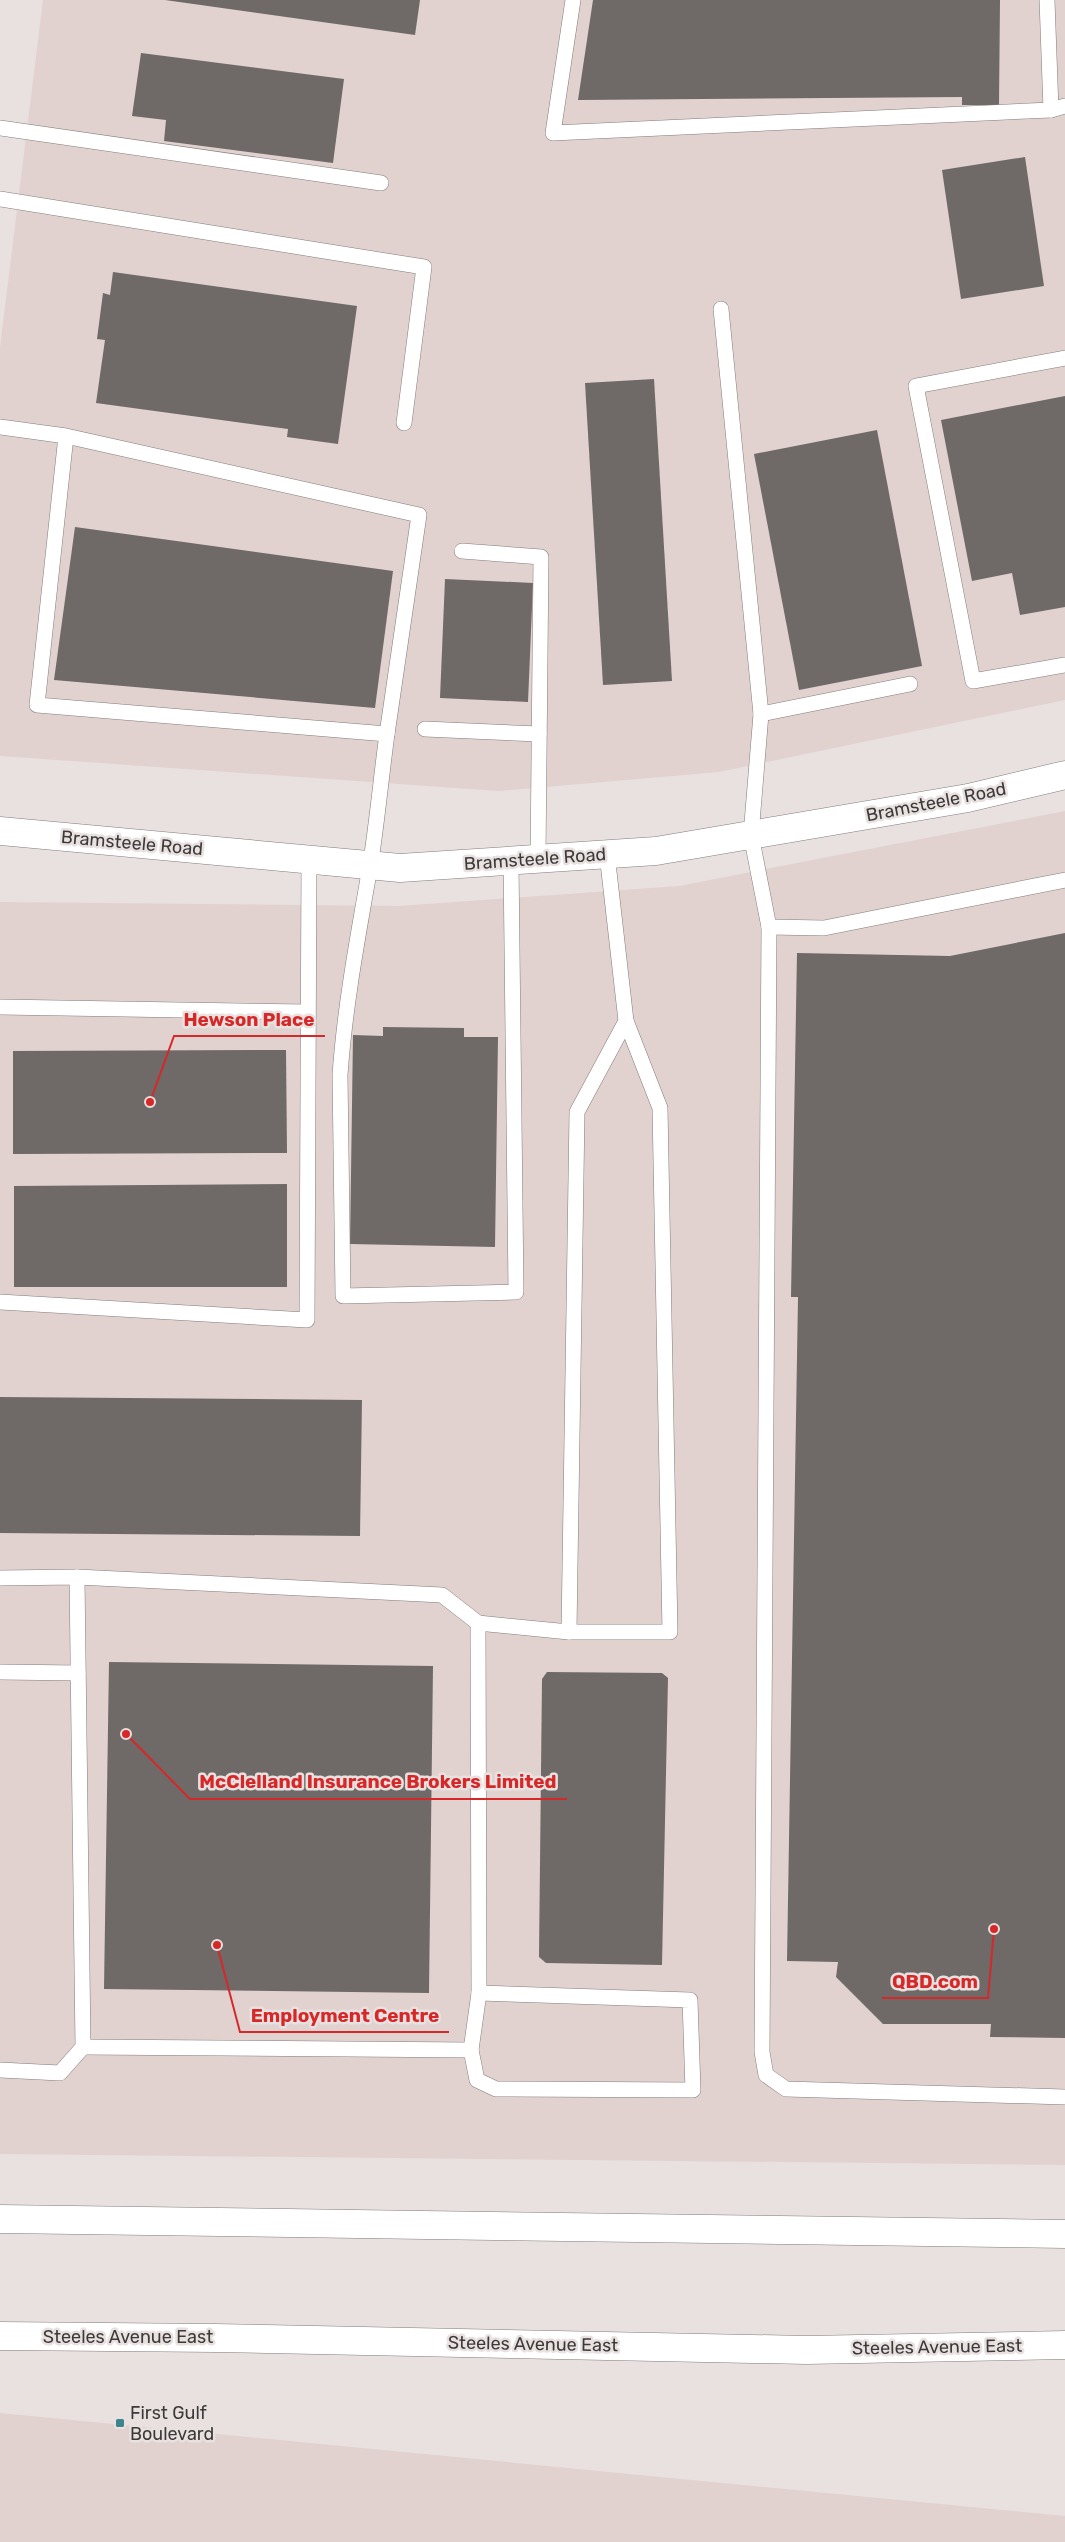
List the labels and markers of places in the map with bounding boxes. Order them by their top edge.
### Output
callout: Hewson Place [174,1002,325,1036]
callout: McClelland Insurance Brokers Limited [190,1765,567,1799]
callout: QBD.com [882,1964,988,1998]
callout: Employment Centre [240,1998,449,2032]
place label: First Gulf Boulevard [130,2402,214,2445]
marker: First Gulf Boulevard [114,2417,126,2429]

